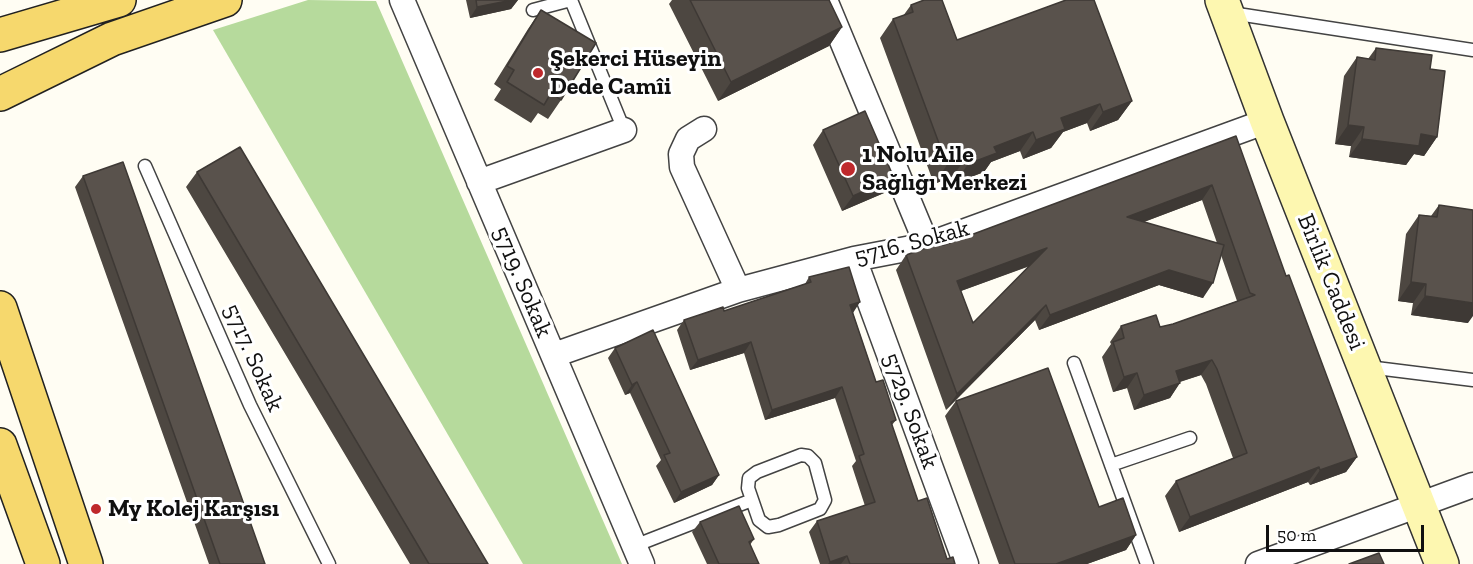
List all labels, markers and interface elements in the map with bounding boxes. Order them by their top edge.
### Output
place label: Şekerci Hüseyin Dede Camîi [550,45,721,101]
marker: Şekerci Hüseyin Dede Camîi [531,66,545,80]
place label: 1 Nolu Aile Sağlığı Merkezi [862,141,1027,197]
marker: 1 Nolu Aile Sağlığı Merkezi [839,160,857,178]
street label: Birlik Caddesi [1291,210,1371,354]
street label: 5716. Sokak [852,214,972,272]
street label: 5719. Sokak [486,222,558,342]
street label: 5717. Sokak [216,300,290,416]
street label: 5729. Sokak [876,349,944,473]
place label: My Kolej Karşısı [108,495,279,523]
marker: My Kolej Karşısı [89,502,103,516]
scale bar [1269,513,1426,551]
text: 50 m [1277,524,1316,546]

